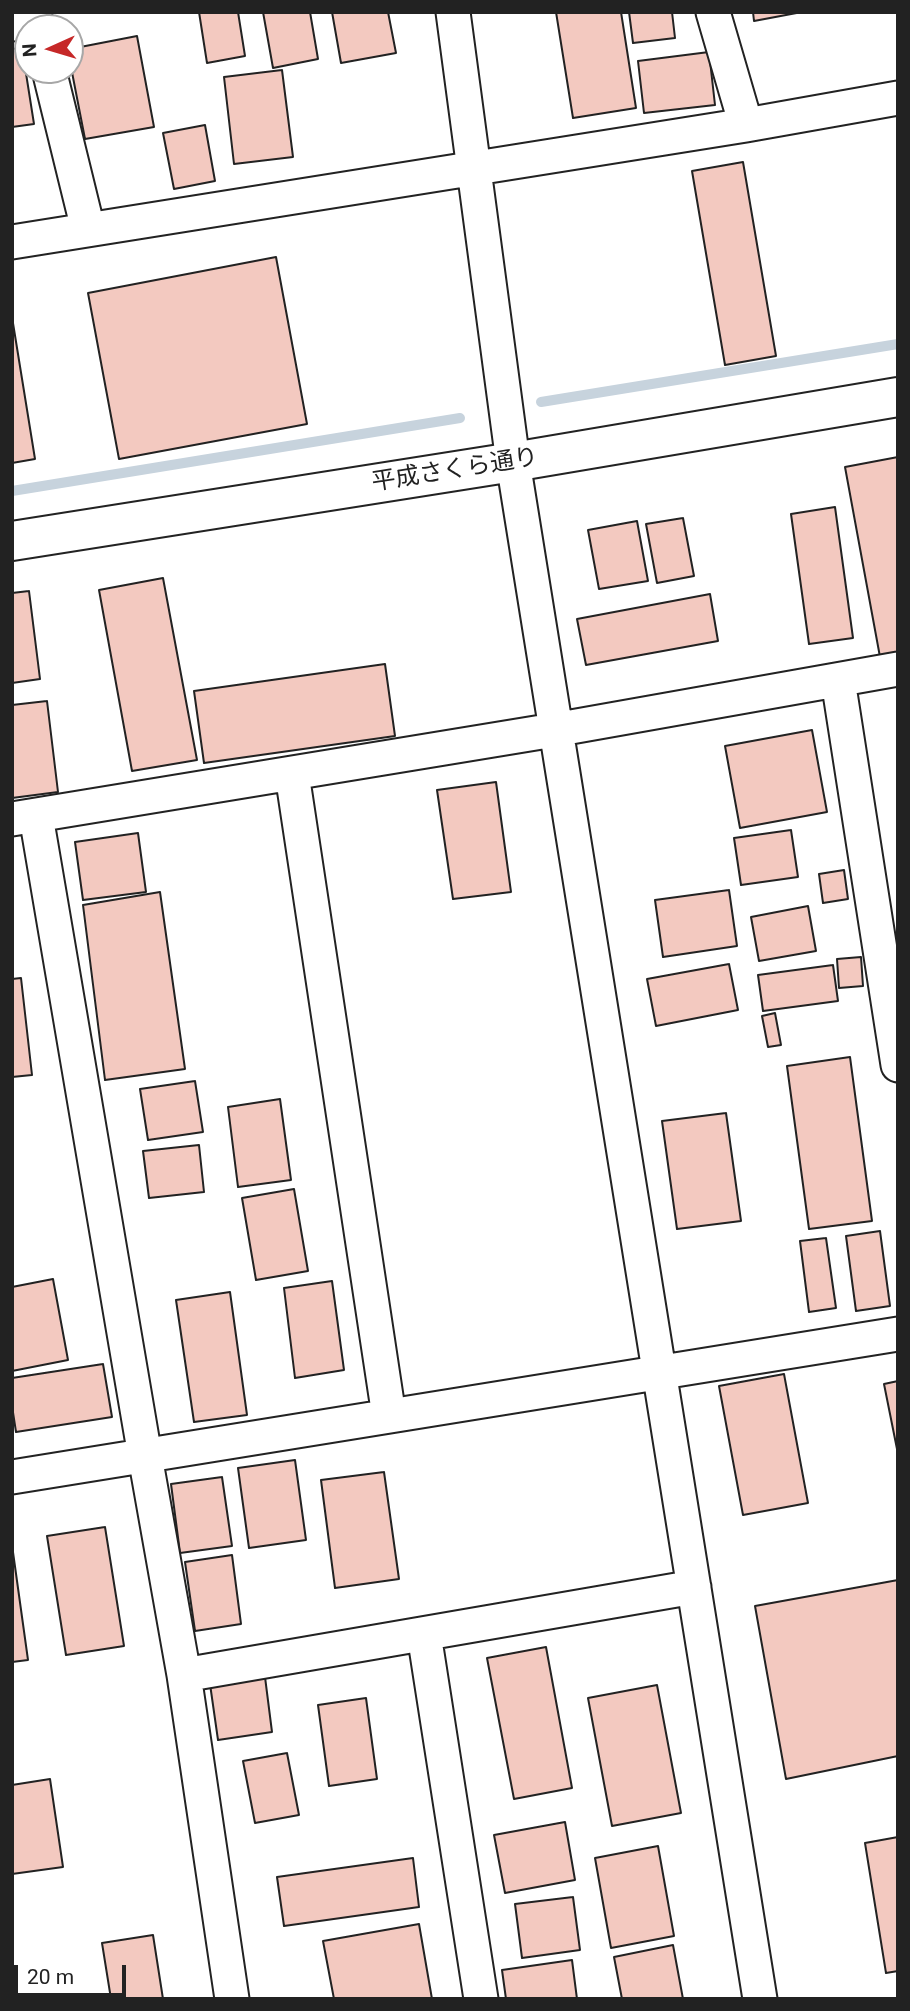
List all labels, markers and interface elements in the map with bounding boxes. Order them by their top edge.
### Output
north arrow [14,14,84,84]
text: N [18,43,41,58]
street label: 平成さくら通り [370,444,540,498]
scale bar [18,1952,130,1996]
text: 20 m [27,1965,74,1989]

